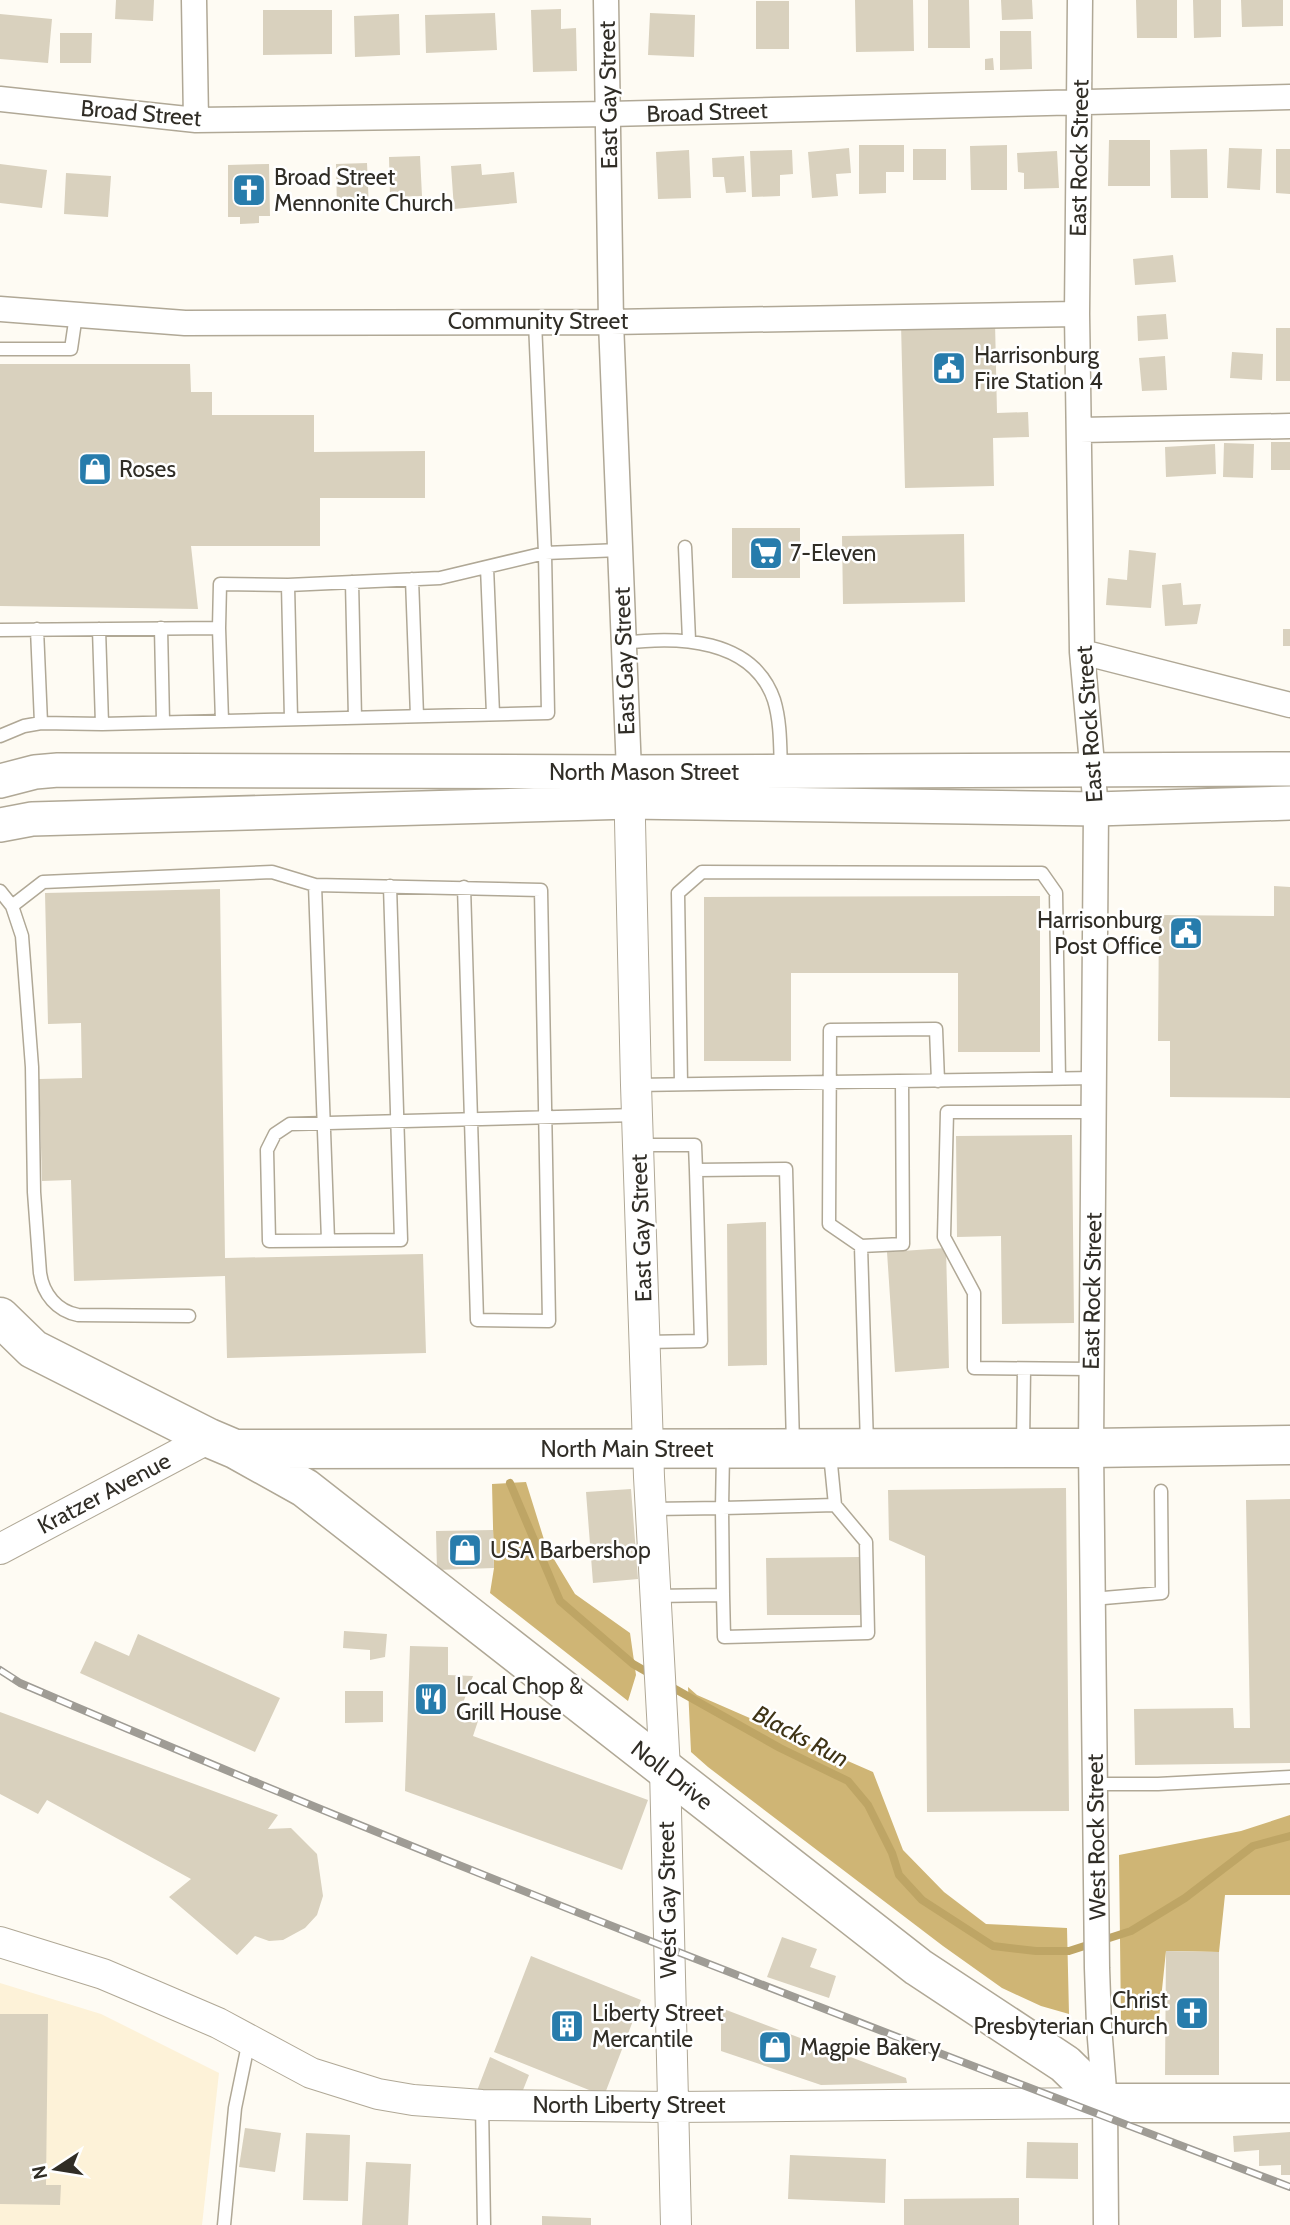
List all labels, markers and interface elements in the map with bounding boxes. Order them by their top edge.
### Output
street label: East Gay Street [593,20,623,169]
street label: East Rock Street [1064,79,1094,237]
street label: Broad Street [79,94,203,132]
street label: Broad Street [646,96,768,128]
place label: Broad Street Mennonite Church [274,163,453,217]
church icon: Broad Street Mennonite Church [230,171,268,209]
street label: Community Street [448,307,628,335]
place label: Harrisonburg Fire Station 4 [974,341,1103,395]
public building icon: Harrisonburg Fire Station 4 [930,349,968,387]
shop icon: Roses [76,450,114,488]
place label: Roses [119,455,176,483]
supermarket icon: 7-Eleven [747,534,785,572]
place label: 7-Eleven [790,539,876,567]
street label: East Gay Street [607,586,641,736]
street label: East Rock Street [1070,644,1108,803]
street label: North Mason Street [549,758,739,786]
place label: Harrisonburg Post Office [1037,906,1163,960]
public building icon: Harrisonburg Post Office [1167,914,1205,952]
street label: East Gay Street [624,1153,658,1303]
street label: East Rock Street [1077,1212,1107,1370]
street label: North Main Street [541,1435,714,1463]
street label: Kratzer Avenue [33,1446,175,1540]
shop icon: USA Barbershop [446,1531,484,1569]
place label: USA Barbershop [490,1536,651,1564]
place label: Local Chop & Grill House [456,1672,583,1726]
restaurant icon: Local Chop & Grill House [412,1680,450,1718]
water label: Blacks Run [748,1699,854,1773]
street label: Noll Drive [626,1734,719,1816]
street label: West Rock Street [1081,1753,1111,1920]
street label: West Gay Street [652,1821,682,1979]
place label: Christ Presbyterian Church [973,1986,1168,2040]
church icon: Christ Presbyterian Church [1173,1994,1211,2032]
place label: Liberty Street Mercantile [592,1999,724,2053]
building icon: Liberty Street Mercantile [548,2007,586,2045]
shop icon: Magpie Bakery [756,2028,794,2066]
place label: Magpie Bakery [800,2033,941,2061]
street label: North Liberty Street [532,2091,726,2119]
north arrow [21,2134,91,2204]
text: N [27,2163,53,2181]

